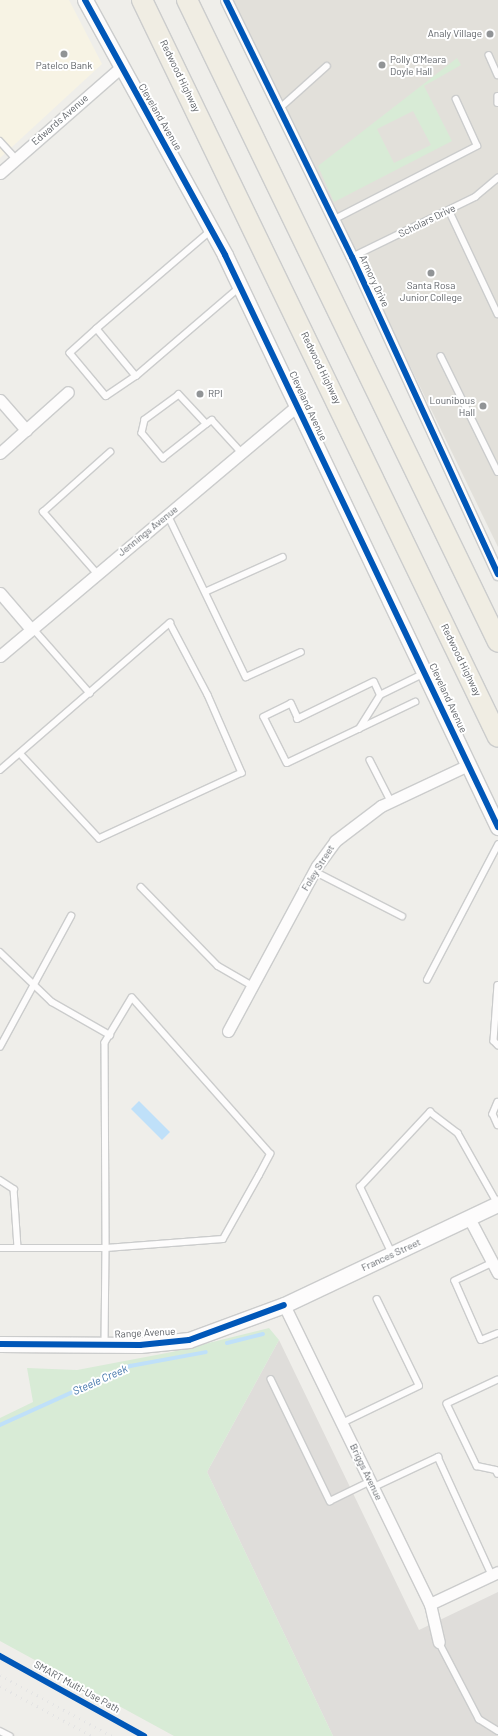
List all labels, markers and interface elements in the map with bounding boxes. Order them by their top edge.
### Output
place label: Analy Village [428,28,482,40]
marker: Analy Village [485,29,495,39]
street label: Redwood Highway [157,38,203,114]
marker: Patelco Bank [59,49,69,59]
place label: Polly O'Meara Doyle Hall [390,53,446,76]
place label: Patelco Bank [36,60,92,72]
marker: Polly O'Meara Doyle Hall [377,60,387,70]
street label: Cleveland Avenue [136,81,184,153]
street label: Edwards Avenue [29,92,91,148]
street label: Scholars Drive [397,202,457,240]
street label: Armory Drive [357,253,391,309]
marker: Santa Rosa Junior College [426,268,436,278]
place label: Santa Rosa Junior College [400,279,462,302]
street label: Redwood Highway [298,330,344,406]
street label: Cleveland Avenue [287,369,329,443]
place label: RPI [208,388,223,400]
marker: RPI [195,389,205,399]
place label: Lounibous Hall [430,394,475,418]
marker: Lounibous Hall [478,401,488,411]
street label: Jennings Avenue [116,503,180,559]
street label: Redwood Highway [438,622,484,698]
street label: Cleveland Avenue [427,661,469,735]
street label: Foley Street [299,843,337,893]
street label: Frances Street [359,1236,423,1274]
street label: Range Avenue [114,1325,176,1341]
water label: Steele Creek [71,1362,129,1398]
street label: Briggs Avenue [347,1442,385,1502]
street label: SMART Multi-Use Path [32,1658,122,1716]

